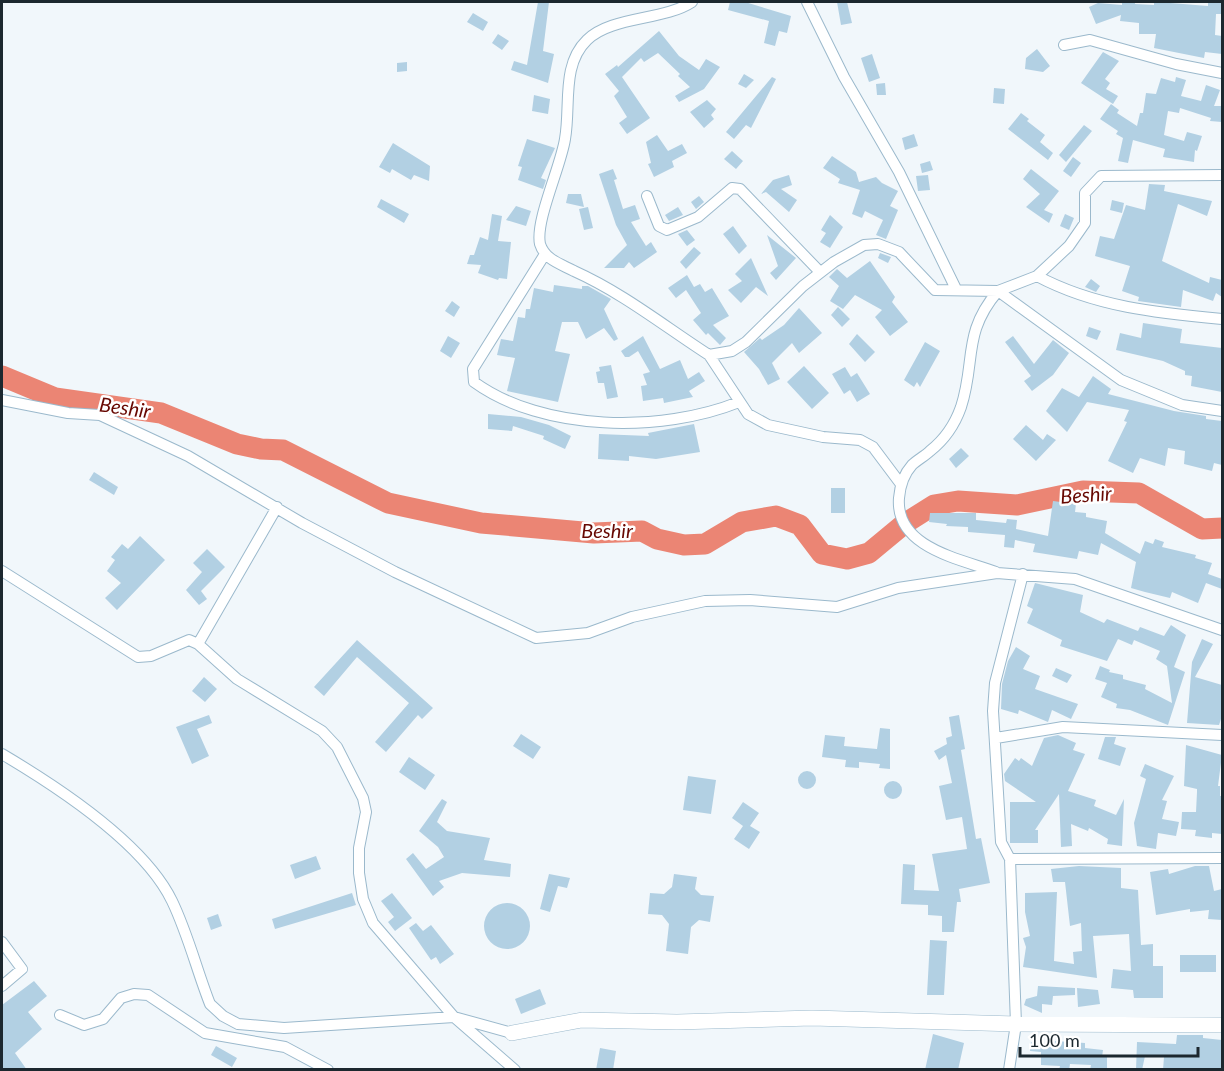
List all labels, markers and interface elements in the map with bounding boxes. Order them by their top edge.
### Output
water label: Beshir [98,392,153,423]
water label: Beshir [1059,480,1114,508]
water label: Beshir [581,518,634,542]
scale bar [1020,1020,1198,1058]
text: 100 m [1029,1029,1080,1051]

